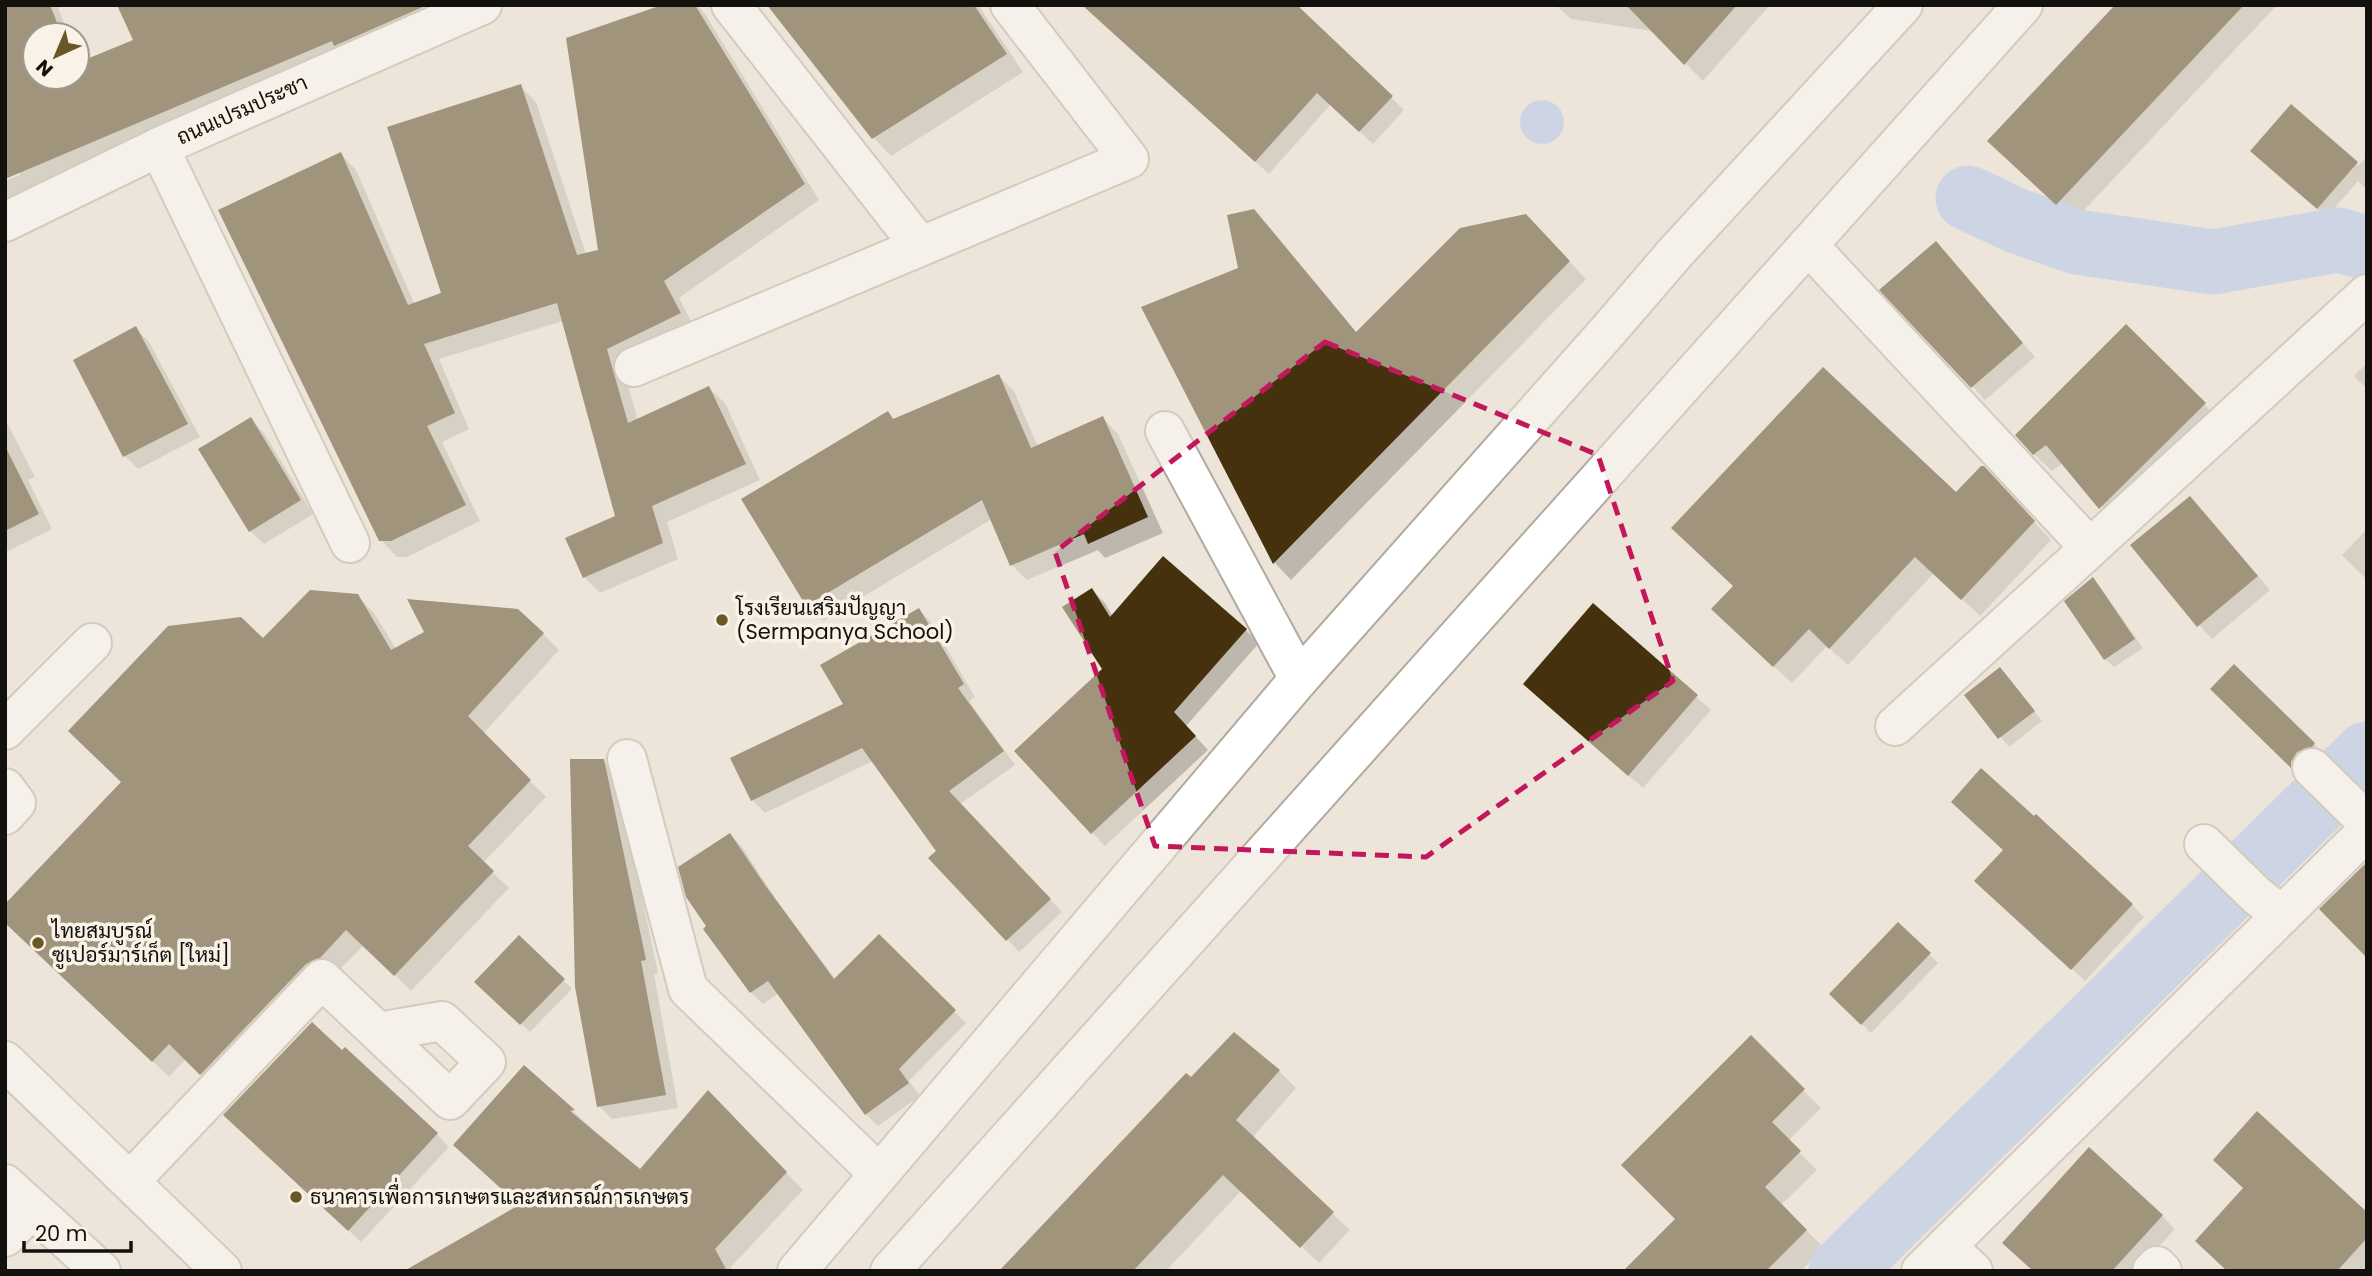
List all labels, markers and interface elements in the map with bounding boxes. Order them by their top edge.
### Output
north arrow [21,21,91,91]
text: N [30,53,59,83]
street label: ถนนเปรมประชา [172,68,312,151]
place label: โรงเรียนเสริมปัญญา (Sermpanya School) [735,593,954,646]
marker: โรงเรียนเสริมปัญญา (Sermpanya School) [714,612,730,628]
place label: ไทยสมบูรณ์ ซูเปอร์มาร์เก็ต [ใหม่] [50,916,230,970]
marker: ไทยสมบูรณ์ ซูเปอร์มาร์เก็ต [ใหม่] [30,935,46,951]
place label: ธนาคารเพื่อการเกษตรและสหกรณ์การเกษตร [310,1177,689,1211]
marker: ธนาคารเพื่อการเกษตรและสหกรณ์การเกษตร [288,1189,304,1205]
scale bar [24,1210,131,1254]
text: 20 m [35,1219,88,1248]

